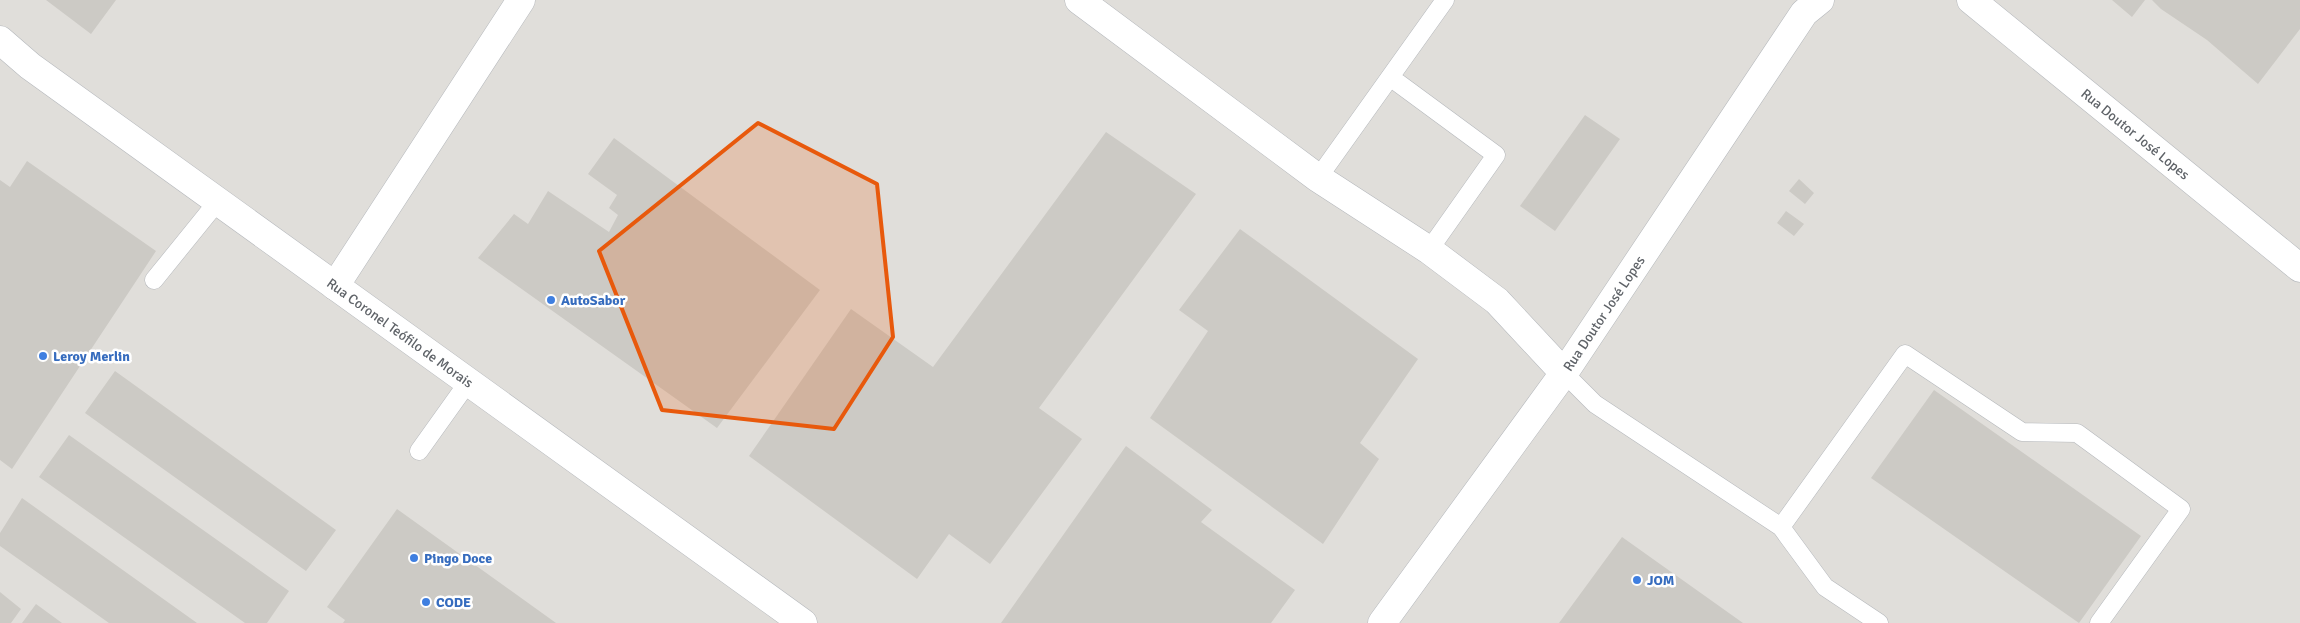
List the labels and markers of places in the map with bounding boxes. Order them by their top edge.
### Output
place label: AutoSabor [561,292,626,309]
marker: AutoSabor [545,294,557,306]
place label: Leroy Merlin [53,348,130,365]
marker: Leroy Merlin [37,350,49,362]
place label: Pingo Doce [424,550,492,567]
marker: Pingo Doce [408,552,420,564]
place label: JOM [1647,572,1675,589]
marker: JOM [1631,574,1643,586]
place label: CODE [436,594,471,611]
marker: CODE [420,596,432,608]

